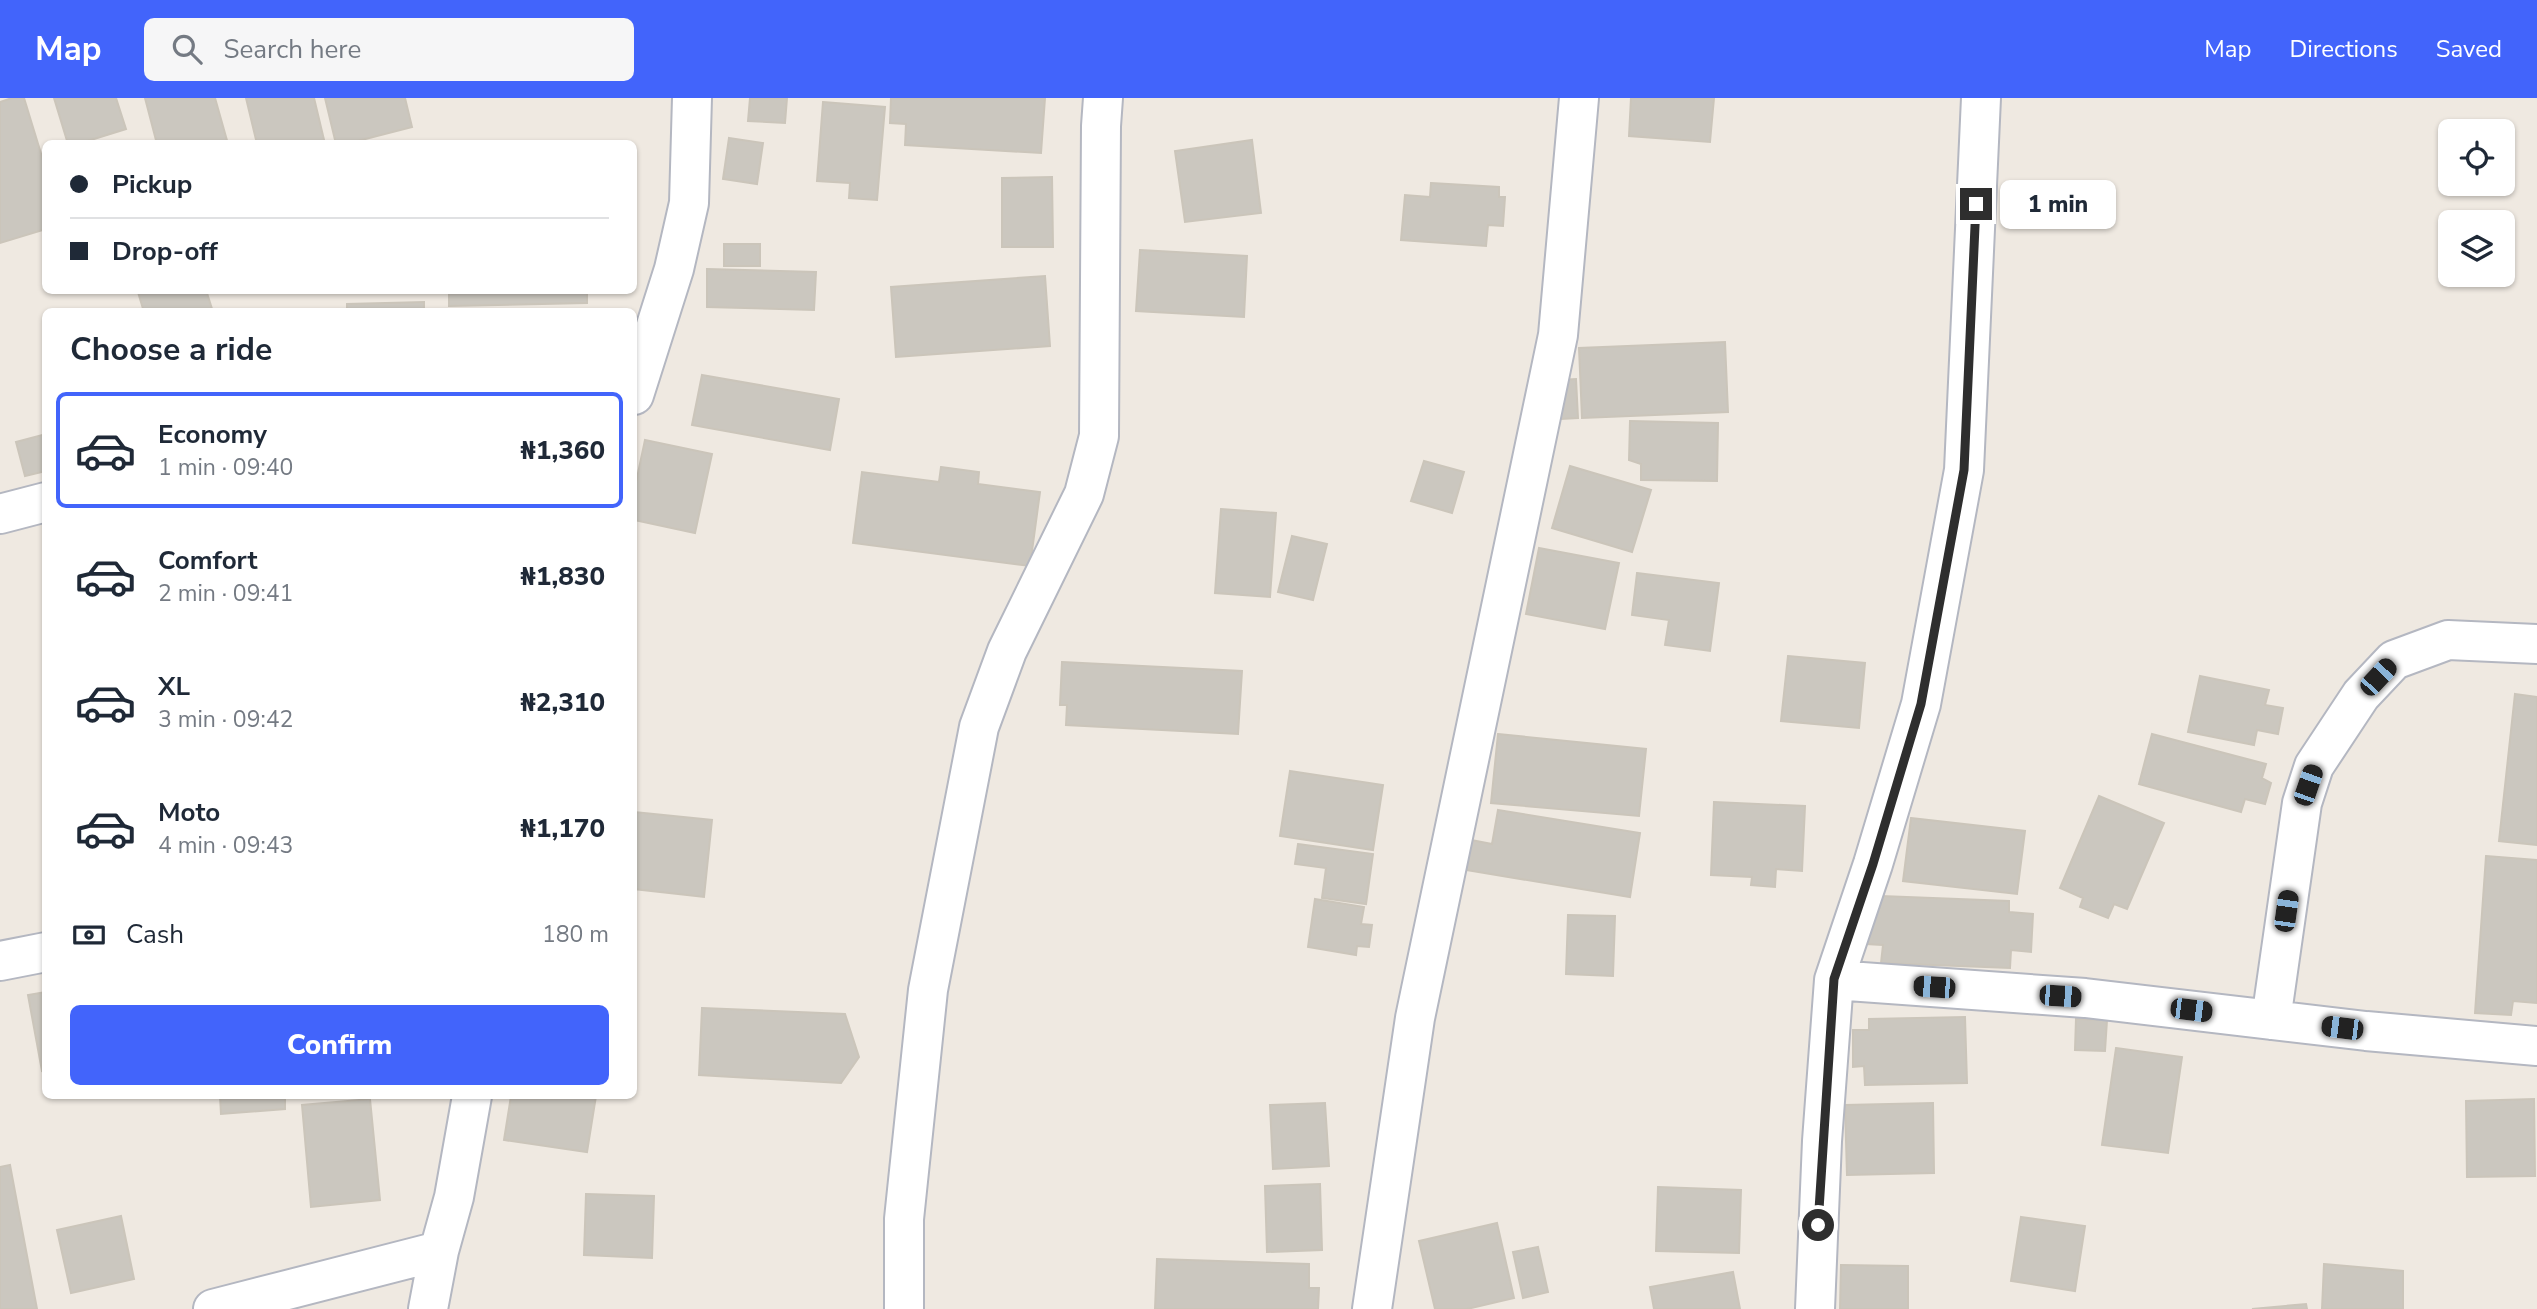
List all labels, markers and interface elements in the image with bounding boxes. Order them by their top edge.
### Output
search box [144,18,634,81]
text: Map [35,27,102,72]
icon: search [168,30,206,68]
text: Search here [224,32,361,67]
text: Map [2204,33,2251,65]
text: Directions [2289,33,2398,65]
text: Saved [2436,33,2502,65]
map controls [2438,119,2515,287]
button: locate [2438,119,2515,196]
text: Pickup [112,167,192,202]
callout: 1 min [2000,180,2116,228]
route end [1960,188,1992,220]
text: 1 min [2028,189,2088,220]
button: layers [2438,210,2515,287]
text: Drop-off [112,234,218,269]
text: Choose a ride [70,328,272,371]
text: Economy [158,417,267,452]
icon: car [74,419,137,482]
text: ₦1,360 [520,433,605,468]
text: 1 min · 09:40 [158,452,293,483]
text: Comfort [158,543,258,578]
icon: car [74,545,137,608]
text: ₦1,830 [520,559,605,594]
text: 2 min · 09:41 [158,578,293,609]
car [2356,654,2401,700]
text: XL [158,669,190,704]
icon: car [74,671,137,734]
text: ₦2,310 [520,685,605,720]
text: 3 min · 09:42 [158,704,293,735]
car [2292,762,2325,808]
text: Moto [158,795,220,830]
icon: car [74,797,137,860]
text: ₦1,170 [520,811,605,846]
text: 4 min · 09:43 [158,830,293,861]
car [2273,889,2300,933]
icon: cash [70,916,108,954]
text: Cash [126,917,184,952]
text: 180 m [542,919,609,950]
car [1913,975,1956,999]
car [2039,984,2082,1008]
car [2169,997,2214,1023]
button: Confirm [70,1005,609,1085]
car [2320,1015,2365,1041]
route start [1802,1209,1834,1241]

